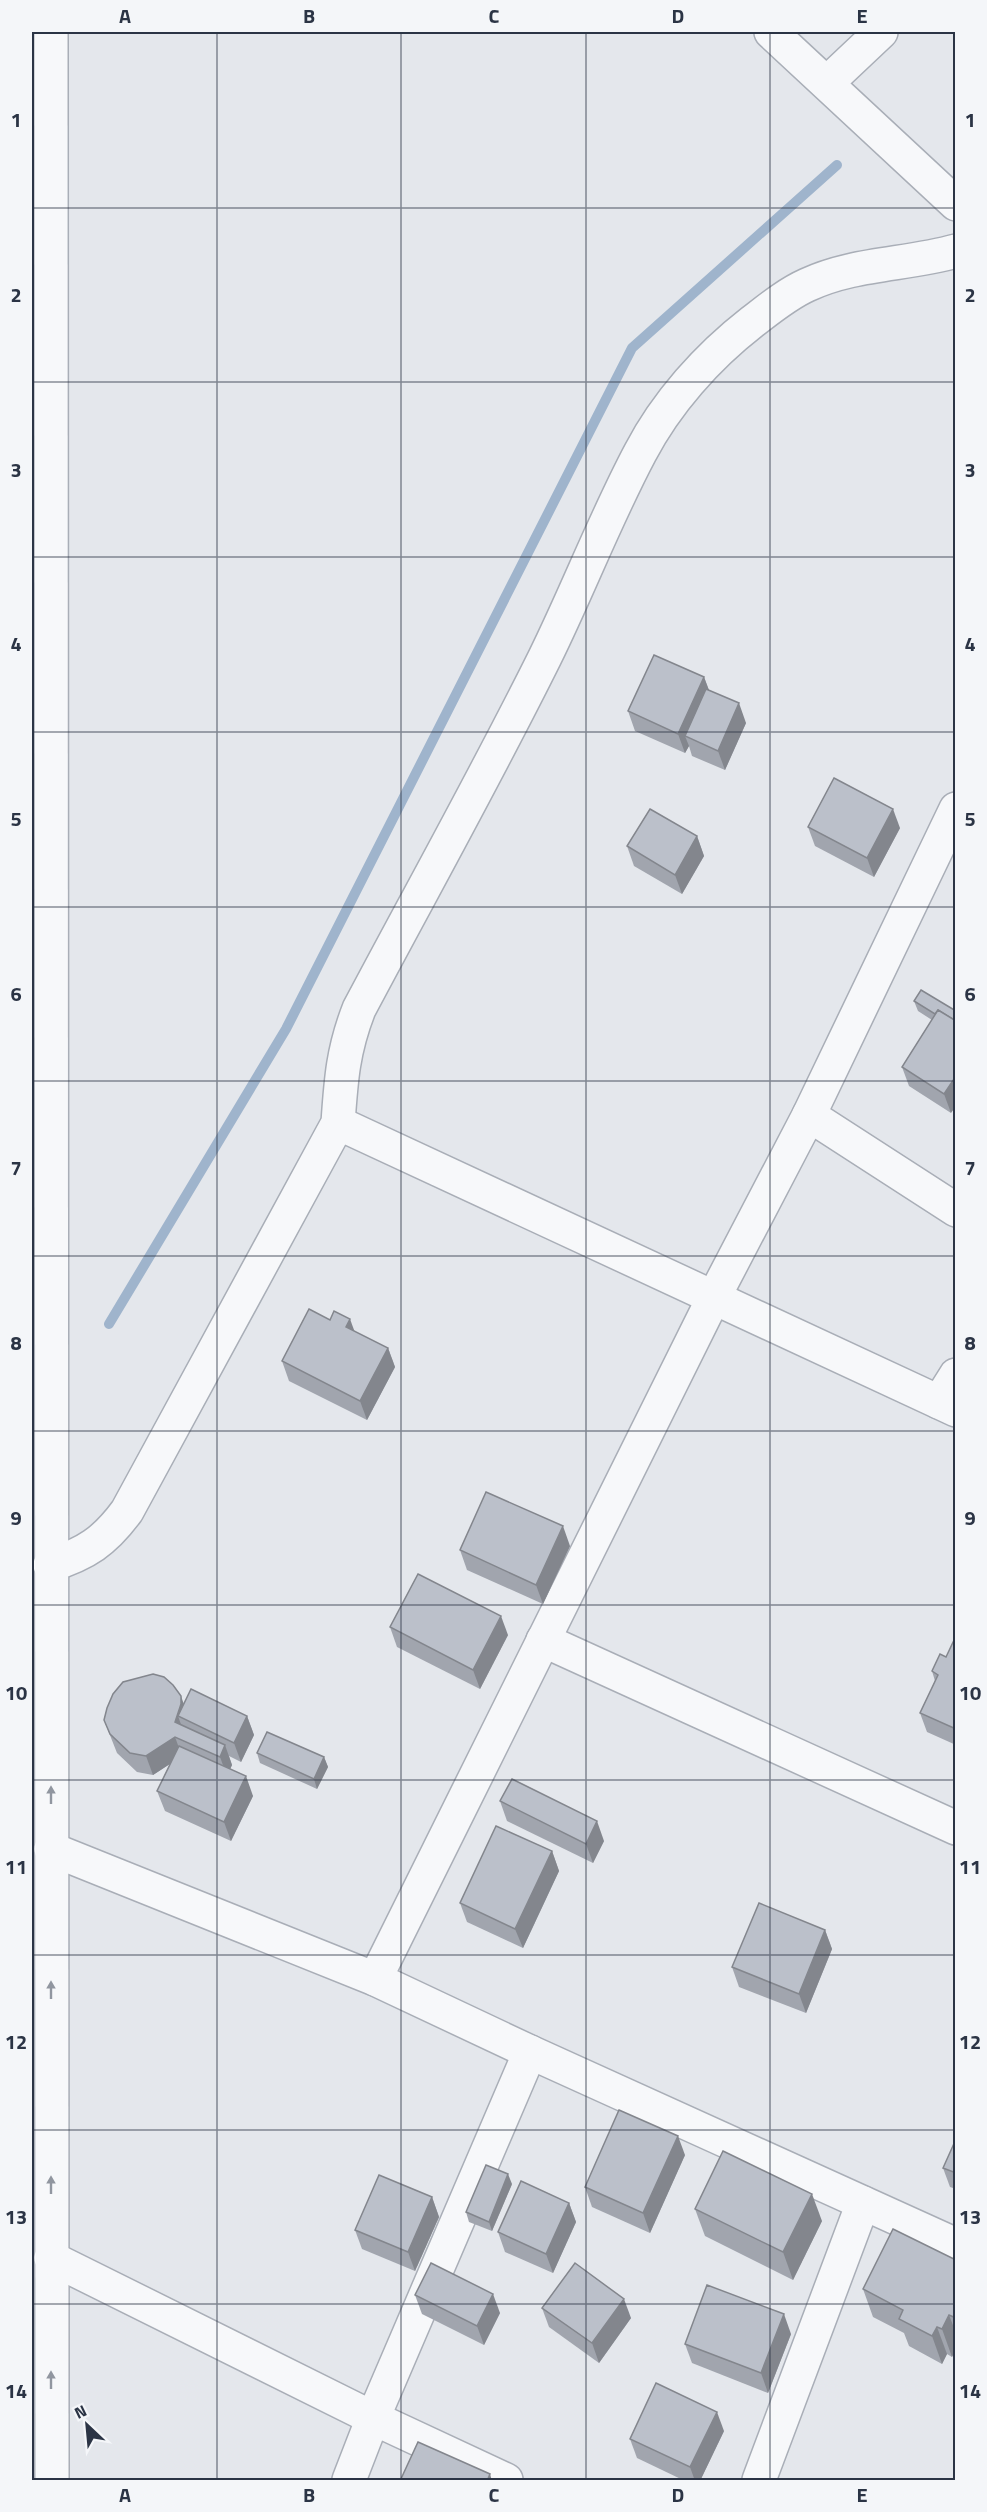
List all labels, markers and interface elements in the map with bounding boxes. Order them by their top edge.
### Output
text: A [119,0,131,31]
text: B [303,0,315,31]
text: C [489,0,500,31]
text: D [672,0,684,31]
text: E [856,0,868,31]
text: 1 [10,104,22,135]
text: 1 [964,104,976,135]
text: 2 [10,279,22,310]
text: 2 [964,279,976,310]
text: 3 [10,454,22,485]
text: 3 [964,454,976,485]
text: 4 [10,628,22,659]
text: 4 [964,628,976,659]
text: 5 [10,803,22,834]
text: 5 [964,803,976,834]
text: 6 [10,978,22,1009]
text: 6 [964,978,976,1009]
text: 7 [10,1152,22,1183]
text: 7 [964,1152,976,1183]
text: 8 [10,1327,22,1358]
text: 8 [964,1327,976,1358]
text: 9 [10,1502,22,1533]
text: 9 [964,1502,976,1533]
text: 10 [5,1677,27,1708]
text: 10 [959,1677,981,1708]
one-way arrow [46,1786,56,1805]
text: 11 [5,1851,27,1882]
text: 11 [959,1851,981,1882]
one-way arrow [46,1981,56,2000]
text: 12 [5,2026,27,2057]
text: 12 [959,2026,981,2057]
one-way arrow [46,2176,56,2195]
text: 13 [5,2201,27,2232]
text: 13 [959,2201,981,2232]
one-way arrow [46,2371,56,2390]
text: 14 [5,2375,27,2406]
text: 14 [959,2375,981,2406]
north arrow [57,2395,117,2455]
text: N [70,2398,91,2425]
text: A [119,2479,131,2510]
text: B [303,2479,315,2510]
text: C [489,2479,500,2510]
text: D [672,2479,684,2510]
text: E [856,2479,868,2510]

